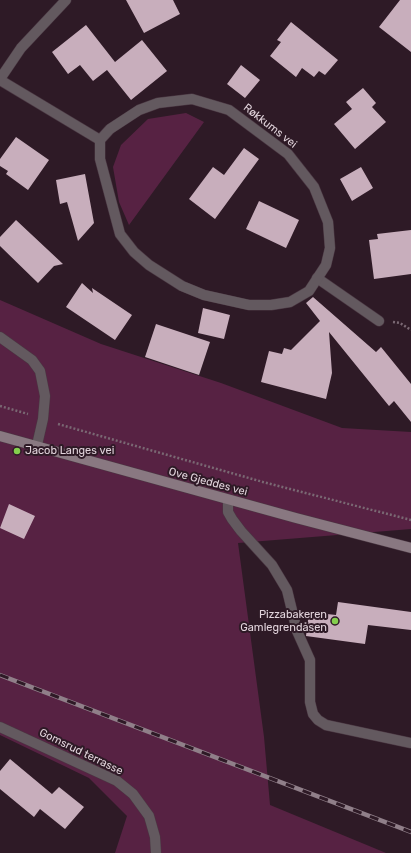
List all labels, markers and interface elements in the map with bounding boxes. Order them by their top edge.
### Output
street label: Røkkums vei [241,101,299,151]
place label: Jacob Langes vei [25,444,114,458]
marker: Jacob Langes vei [12,446,22,456]
street label: Ove Gjeddes vei [167,465,249,499]
place label: Pizzabakeren Gamlegrendåsen [240,608,327,634]
marker: Pizzabakeren Gamlegrendåsen [330,616,340,626]
street label: Gomsrud terrasse [37,726,125,778]

